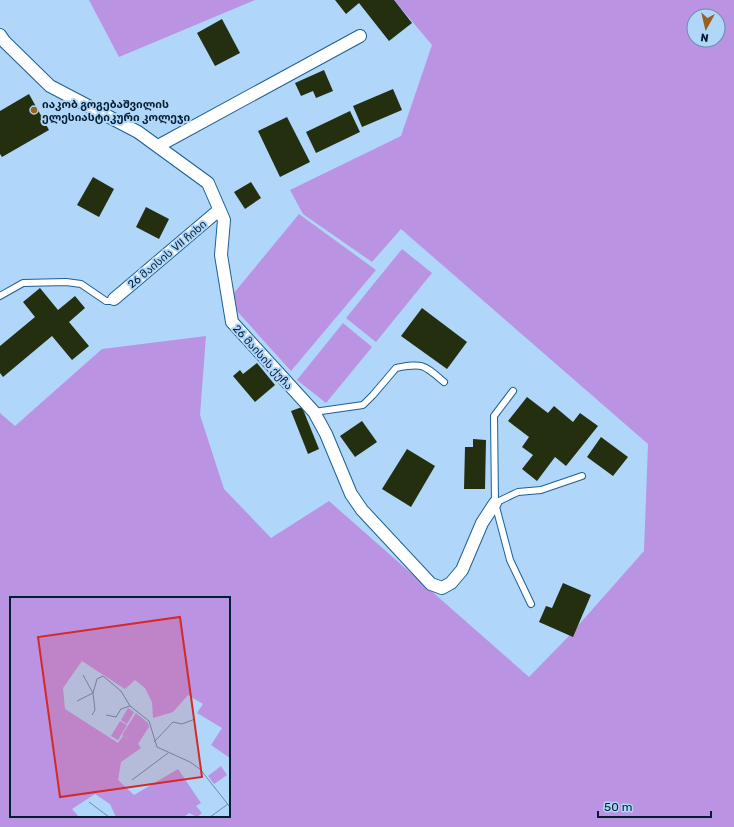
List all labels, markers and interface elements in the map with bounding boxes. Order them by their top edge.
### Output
north arrow [686,8,726,48]
text: N [700,30,710,44]
place label: იაკობ გოგებაშვილის ელესიასტიკური კოლეჯი [42,98,191,124]
marker: იაკობ გოგებაშვილის ელესიასტიკური კოლეჯი [29,105,39,115]
street label: 26 მაისის VII ჩიხი [125,218,209,291]
street label: 26 მაისის ქუჩა [230,322,295,392]
inset map [10,597,230,817]
scale bar [598,793,711,819]
text: 50 m [604,800,632,814]

